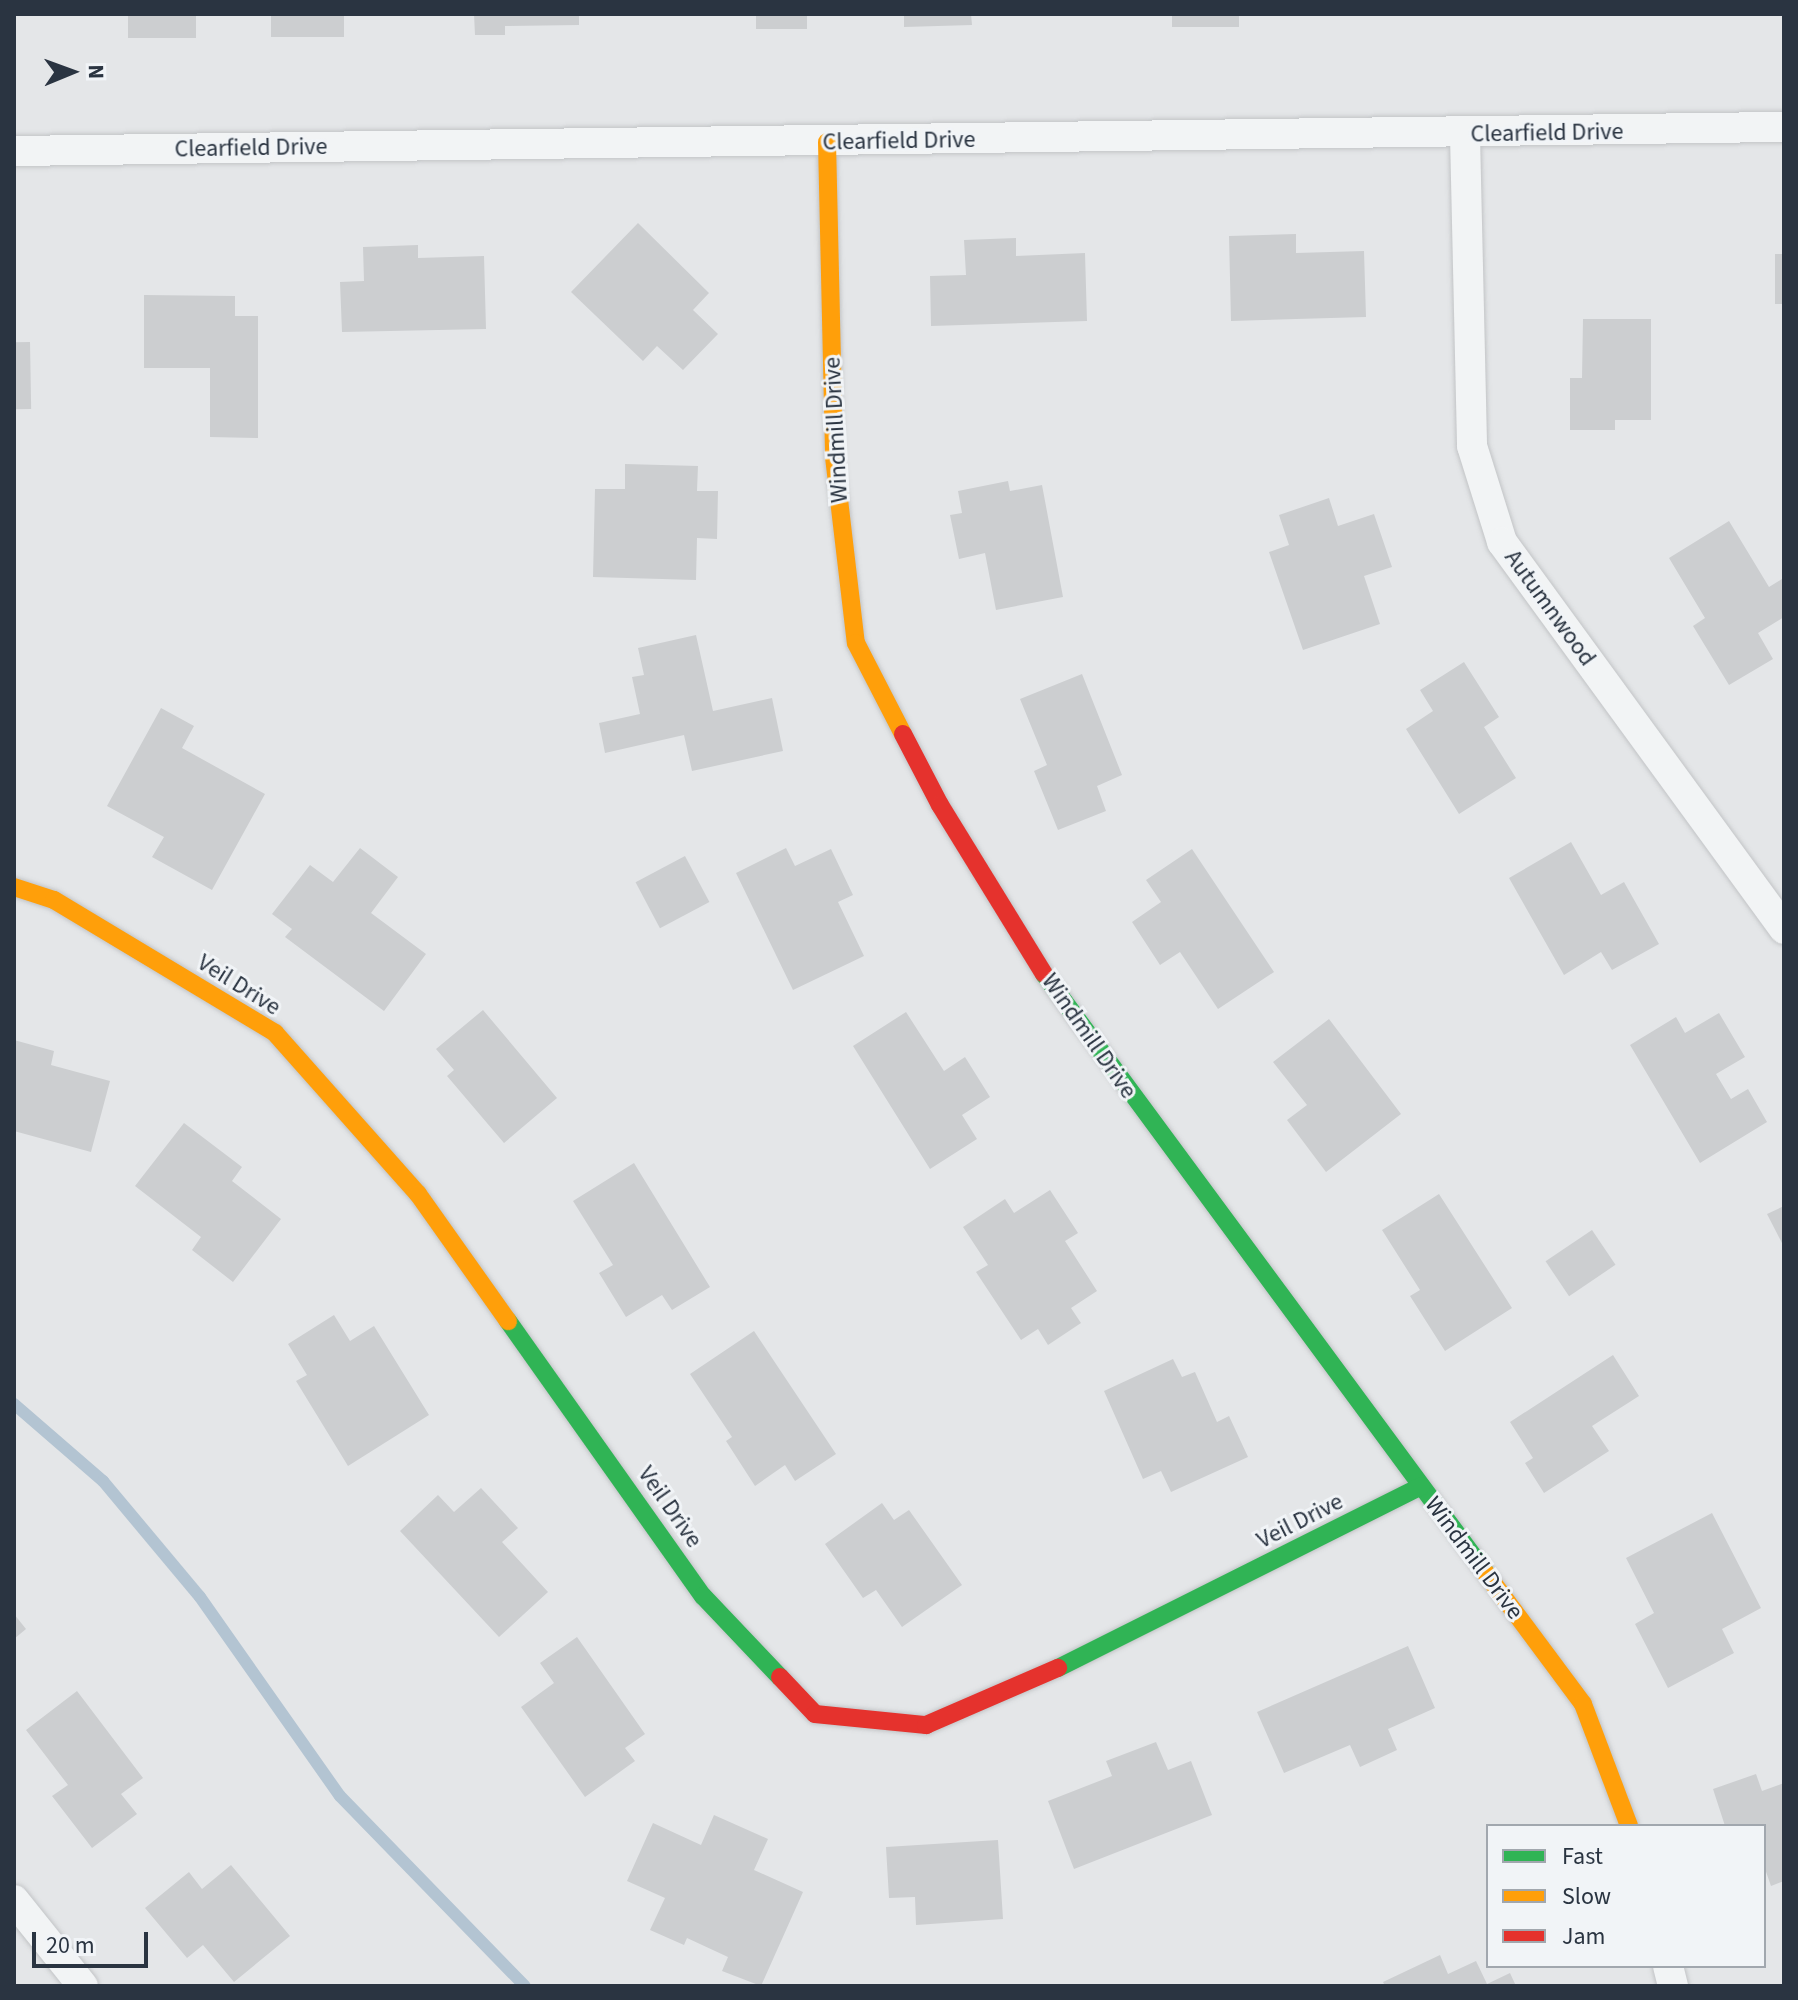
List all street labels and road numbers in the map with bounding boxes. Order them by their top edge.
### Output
street label: Clearfield Drive [1470,117,1624,149]
street label: Clearfield Drive [822,125,976,157]
street label: Clearfield Drive [174,132,328,164]
street label: Windmill Drive [818,356,854,504]
street label: Autumnwood [1498,544,1602,672]
street label: Veil Drive [192,948,286,1022]
street label: Windmill Drive [1035,968,1143,1104]
street label: Veil Drive [632,1461,708,1553]
street label: Veil Drive [1252,1487,1348,1555]
street label: Windmill Drive [1419,1491,1529,1625]

